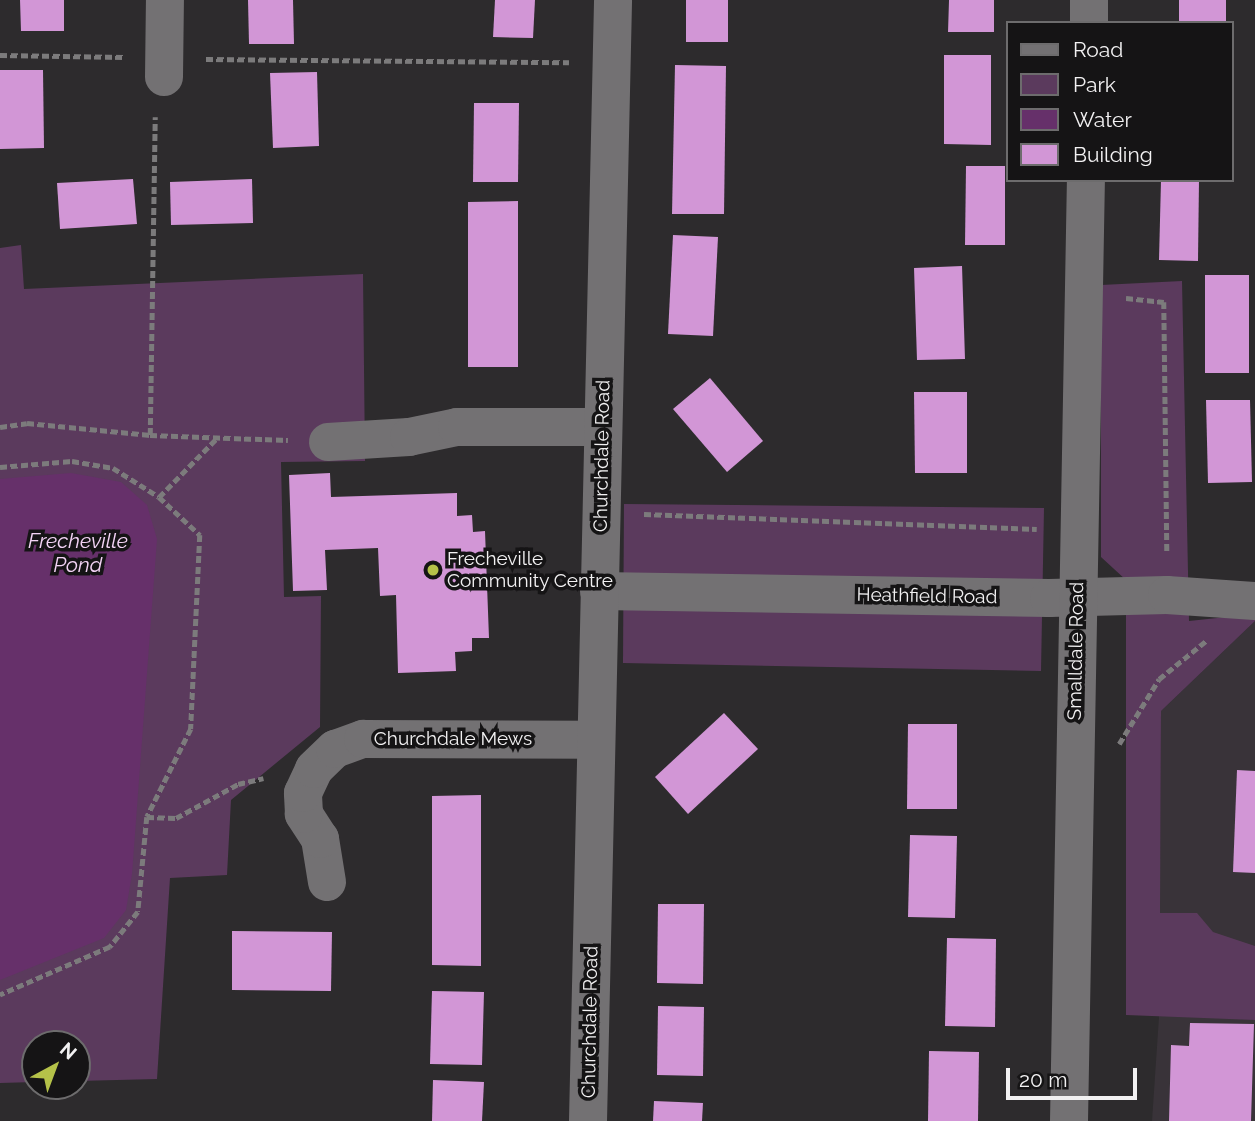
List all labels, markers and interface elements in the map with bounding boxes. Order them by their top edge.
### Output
legend [1006,21,1234,182]
text: Road [1073,37,1123,62]
text: Park [1073,72,1116,97]
text: Water [1073,107,1132,132]
text: Building [1073,142,1153,167]
street label: Churchdale Road [589,380,615,532]
water label: Frecheville Pond [28,528,128,578]
place label: Frecheville Community Centre [447,548,613,592]
marker: Frecheville Community Centre [425,562,441,578]
street label: Smalldale Road [1063,582,1089,720]
street label: Heathfield Road [856,583,998,609]
street label: Churchdale Mews [374,728,532,750]
street label: Churchdale Road [577,946,603,1098]
north arrow [21,1030,91,1100]
text: N [56,1038,81,1064]
scale bar [1010,1054,1141,1098]
text: 20 m [1019,1067,1067,1092]

